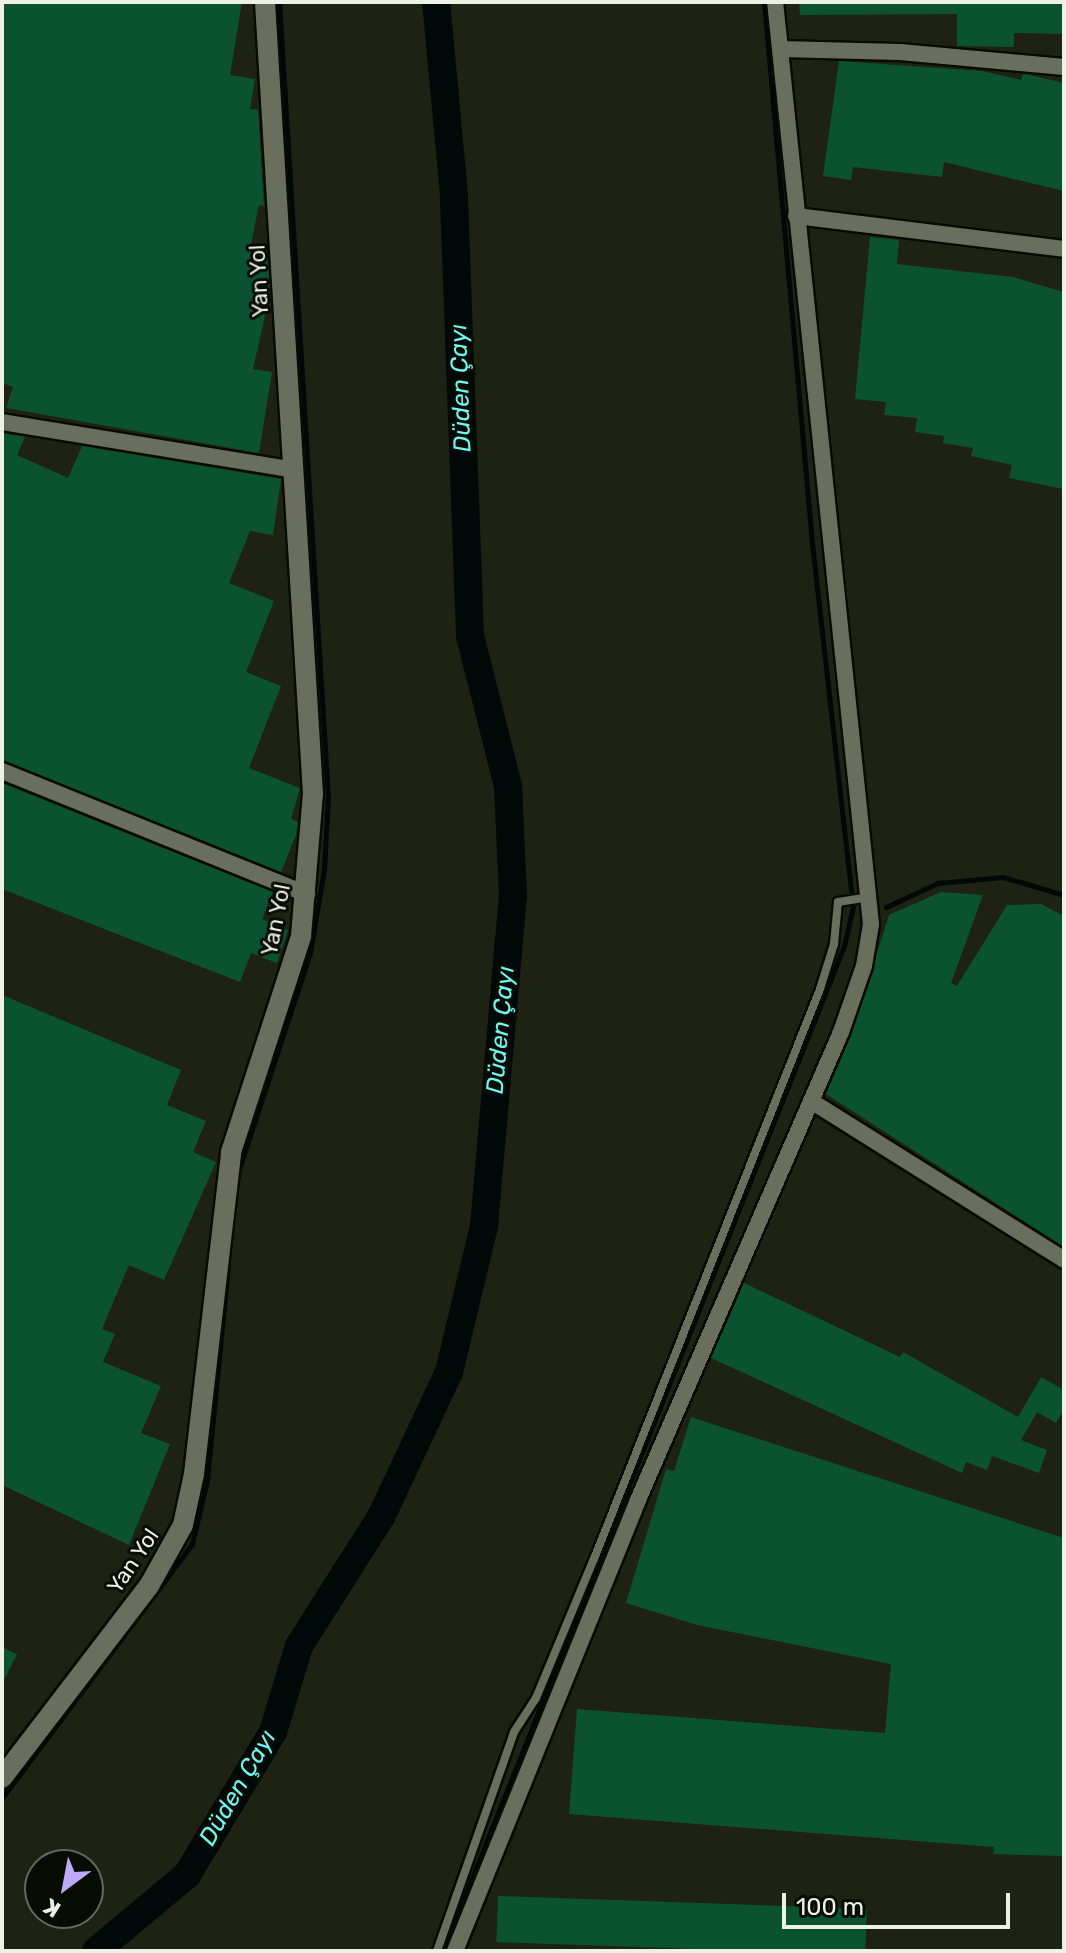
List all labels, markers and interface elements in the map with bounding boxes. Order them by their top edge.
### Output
street label: Yan Yol [244,244,274,318]
water label: Düden Çayı [444,323,478,453]
street label: Yan Yol [256,882,296,958]
water label: Düden Çayı [481,965,521,1095]
street label: Yan Yol [102,1523,164,1599]
water label: Düden Çayı [193,1725,283,1851]
north arrow [24,1849,104,1929]
scale bar [786,1877,1014,1927]
text: K [39,1893,65,1923]
text: 100 m [796,1893,864,1921]

